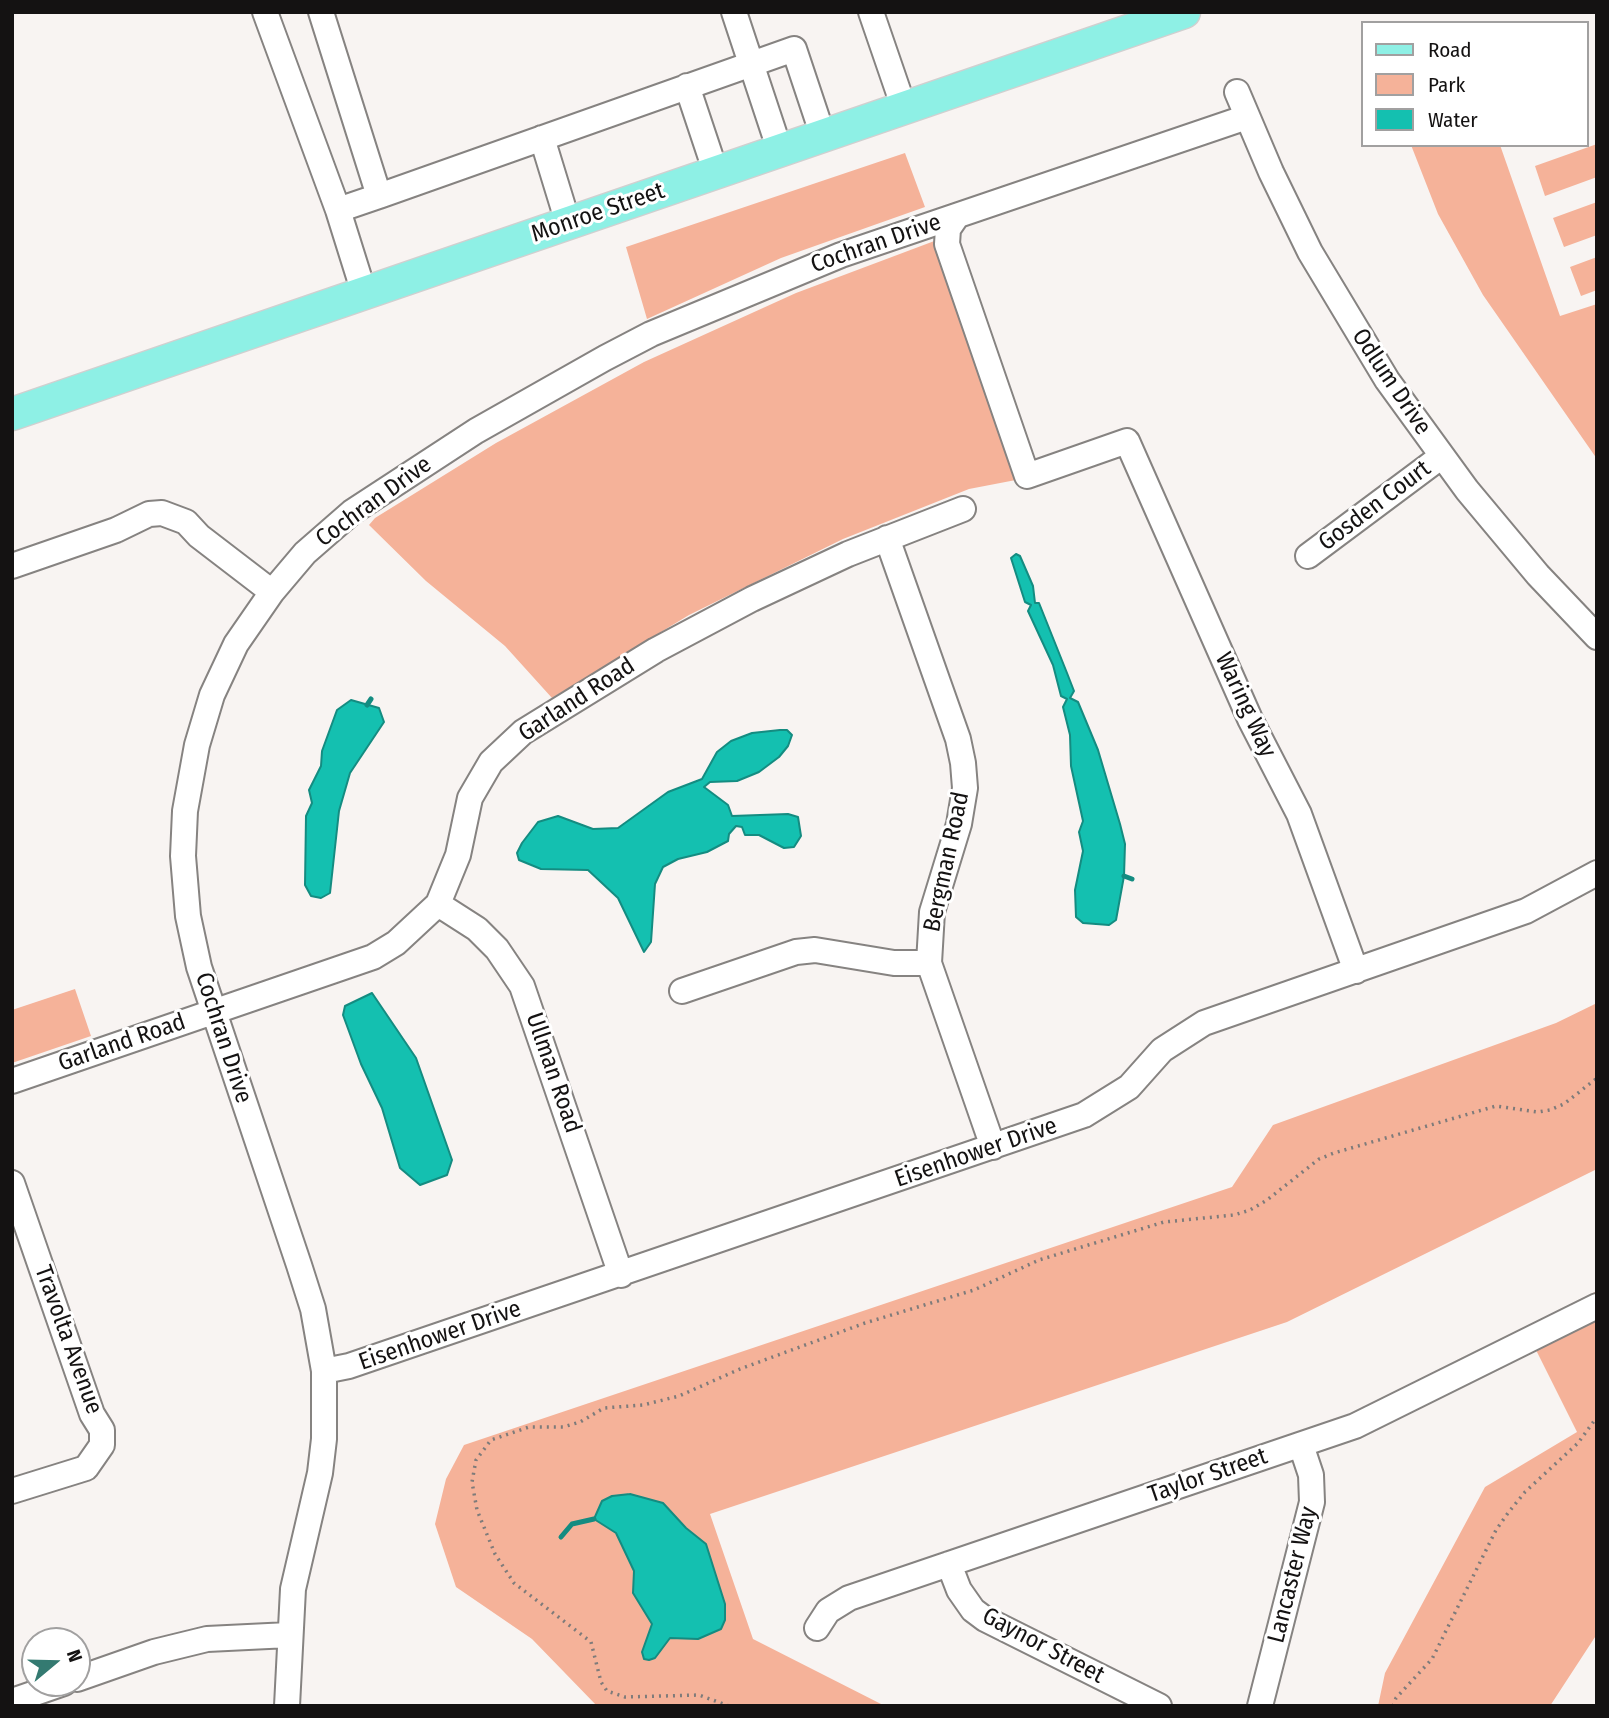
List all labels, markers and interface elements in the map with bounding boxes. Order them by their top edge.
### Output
legend [1360,21,1588,147]
text: Road [1428,37,1472,63]
text: Park [1428,72,1465,98]
text: Water [1428,107,1478,133]
street label: Monroe Street [528,177,668,249]
street label: Cochran Drive [807,208,945,280]
street label: Odlum Drive [1345,323,1437,441]
street label: Cochran Drive [311,450,437,554]
street label: Gosden Court [1313,455,1437,557]
street label: Waring Way [1208,648,1282,762]
street label: Garland Road [513,652,641,748]
street label: Bergman Road [918,789,976,935]
street label: Cochran Drive [188,969,258,1107]
street label: Garland Road [55,1008,189,1078]
street label: Ullman Road [519,1009,587,1137]
street label: Eisenhower Drive [891,1112,1061,1194]
street label: Travolta Avenue [28,1262,108,1418]
street label: Eisenhower Drive [355,1295,525,1377]
street label: Taylor Street [1145,1442,1271,1510]
street label: Lancaster Way [1262,1504,1324,1646]
street label: Gaynor Street [977,1602,1109,1690]
north arrow [21,1627,91,1697]
text: N [62,1647,87,1665]

